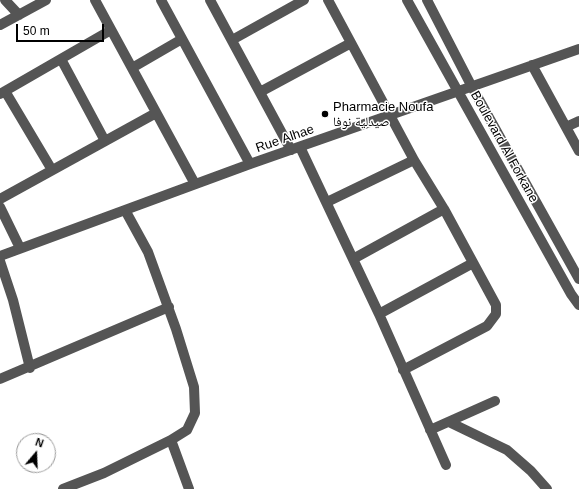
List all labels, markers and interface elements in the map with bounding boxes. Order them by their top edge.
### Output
scale bar [18,16,106,42]
text: 50 m [23,24,50,38]
street label: Boulevard Al Forkane [467,89,541,205]
place label: Pharmacie Noufa صيدلية نوفا [333,99,433,130]
marker: Pharmacie Noufa صيدلية نوفا [320,109,330,119]
street label: Rue Alhae [254,122,316,156]
north arrow [16,433,56,473]
text: N [34,436,45,450]

